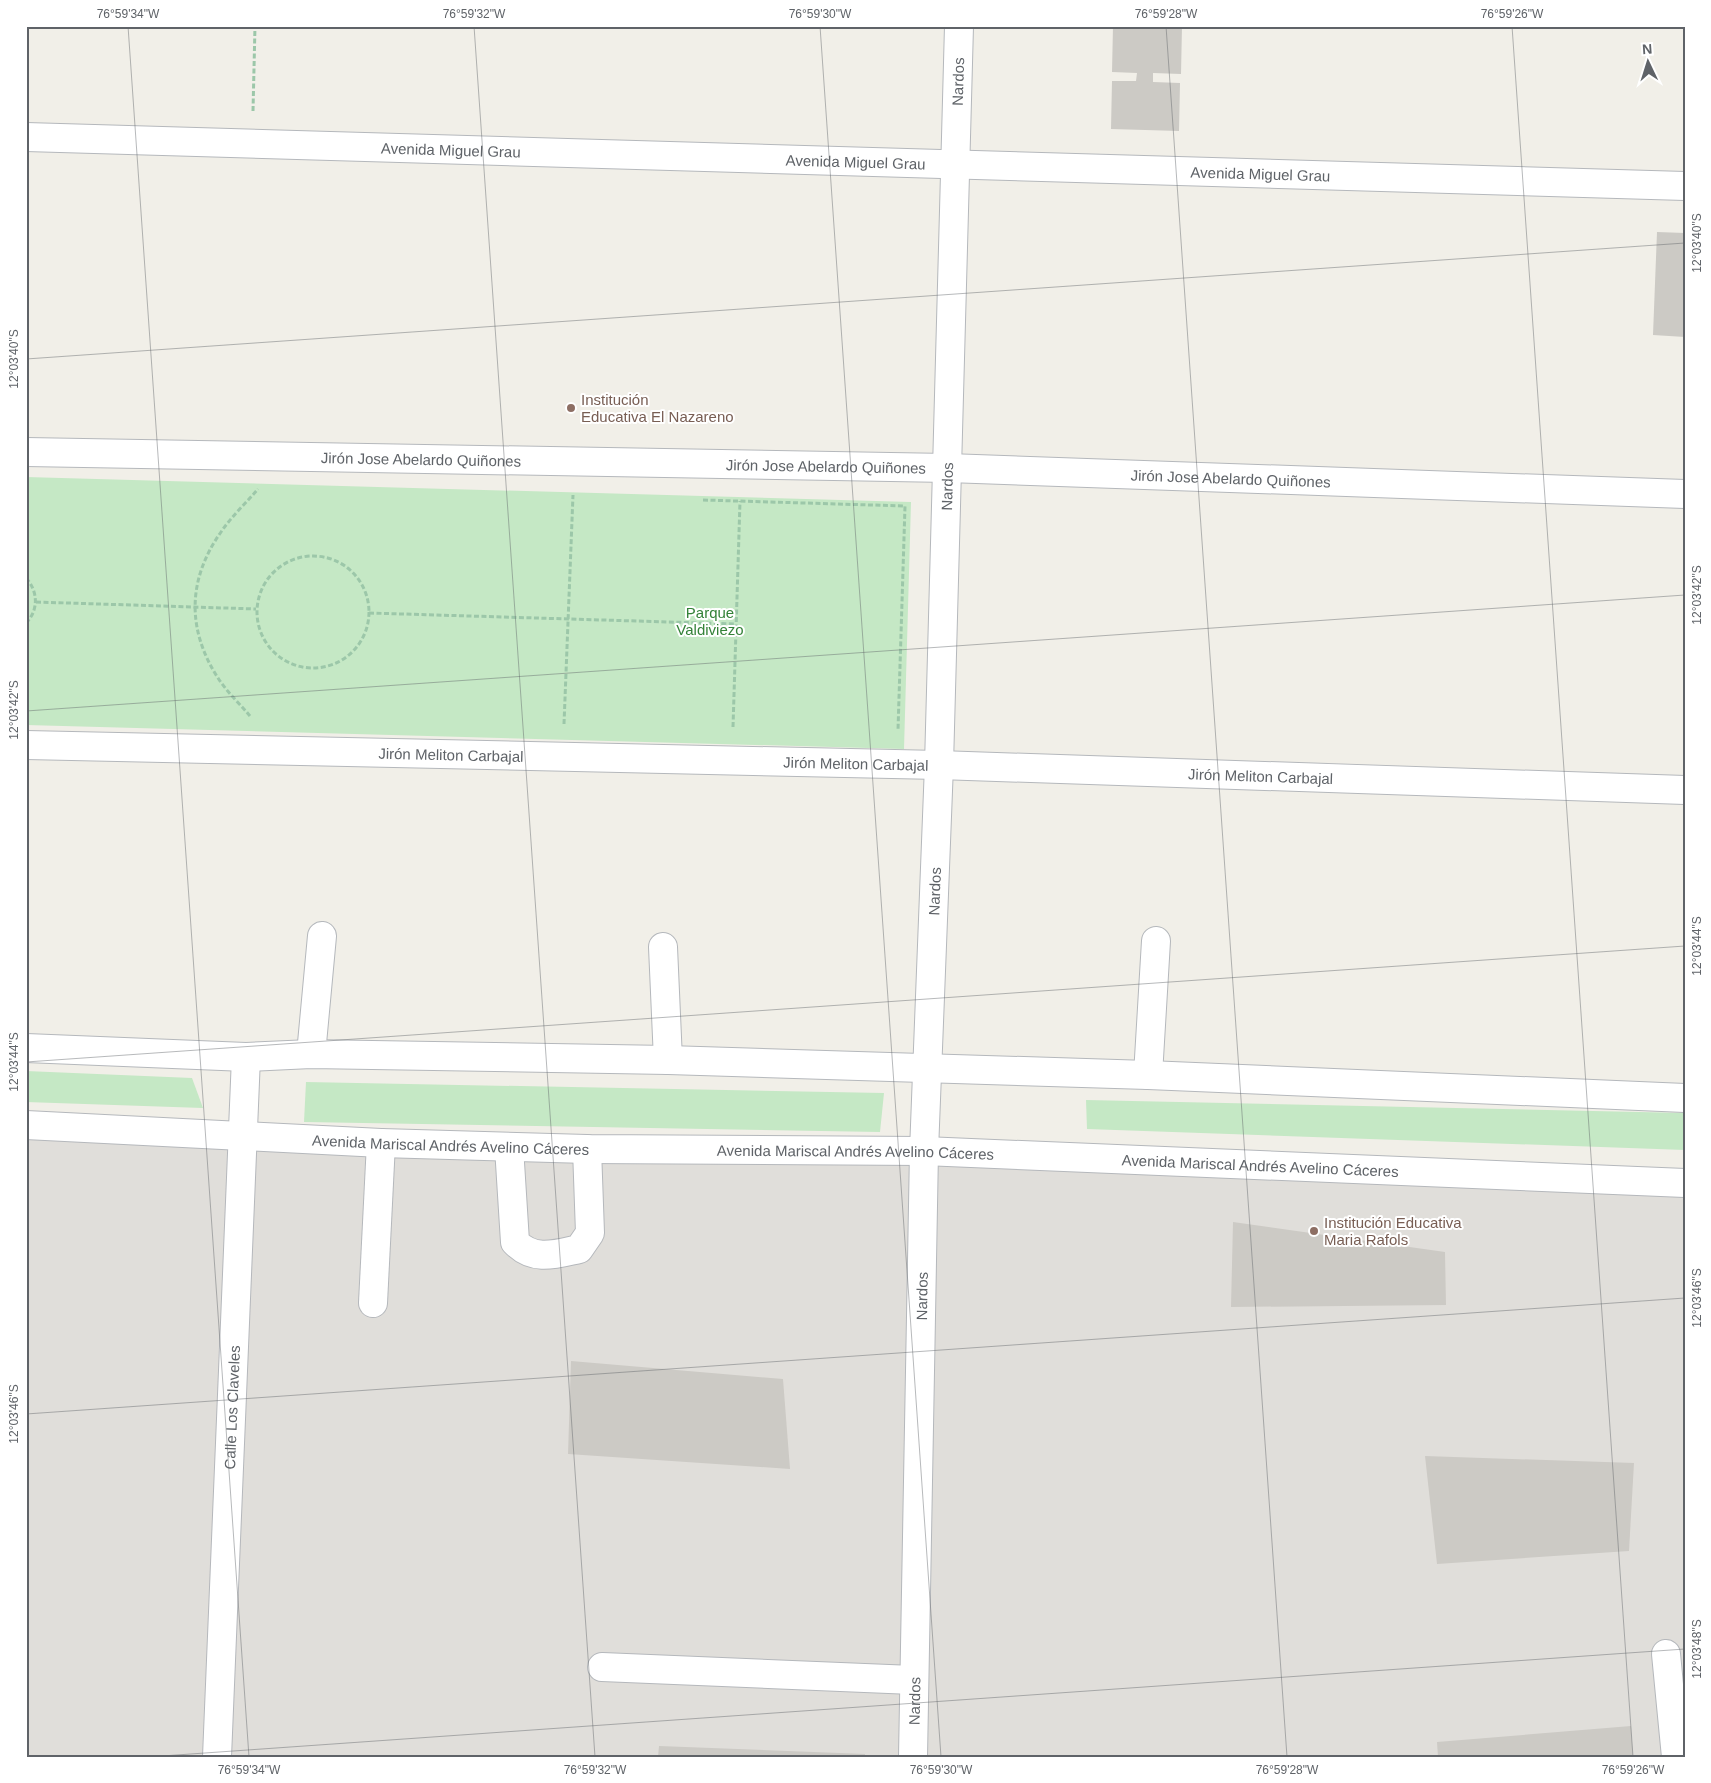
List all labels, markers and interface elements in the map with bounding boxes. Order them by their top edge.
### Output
text: 76°59'34"W [97,7,160,21]
text: 76°59'32"W [443,7,506,21]
text: 76°59'30"W [789,7,852,21]
text: 76°59'28"W [1135,7,1198,21]
text: 76°59'26"W [1481,7,1544,21]
north arrow [1624,38,1674,88]
text: N [1641,41,1653,57]
street label: Nardos [948,57,967,106]
street label: Avenida Miguel Grau [381,139,521,160]
street label: Avenida Miguel Grau [785,151,926,172]
street label: Avenida Miguel Grau [1190,163,1331,184]
text: 12°03'40"S [1690,213,1704,273]
text: 12°03'40"S [7,329,21,389]
place label: Institución Educativa El Nazareno [581,391,734,425]
marker: Institución Educativa El Nazareno [565,402,577,414]
street label: Jirón Jose Abelardo Quiñones [321,449,521,469]
street label: Jirón Jose Abelardo Quiñones [726,456,926,476]
street label: Nardos [937,462,956,511]
street label: Jirón Jose Abelardo Quiñones [1130,466,1331,490]
text: 12°03'42"S [1690,565,1704,625]
park label: Parque Valdiviezo [676,604,744,638]
text: 12°03'42"S [7,680,21,740]
street label: Jirón Meliton Carbajal [378,744,524,764]
street label: Jirón Meliton Carbajal [783,753,929,773]
street label: Jirón Meliton Carbajal [1188,765,1333,787]
street label: Nardos [925,867,944,916]
text: 12°03'44"S [1690,916,1704,976]
text: 12°03'44"S [7,1032,21,1092]
street label: Avenida Mariscal Andrés Avelino Cáceres [312,1131,589,1158]
street label: Avenida Mariscal Andrés Avelino Cáceres [717,1141,994,1162]
street label: Avenida Mariscal Andrés Avelino Cáceres [1121,1151,1399,1179]
place label: Institución Educativa Maria Rafols [1324,1214,1462,1248]
marker: Institución Educativa Maria Rafols [1308,1225,1320,1237]
text: 12°03'46"S [1690,1268,1704,1328]
street label: Nardos [912,1272,930,1320]
street label: Calle Los Claveles [220,1345,243,1470]
text: 12°03'46"S [7,1384,21,1444]
text: 12°03'48"S [1690,1619,1704,1679]
street label: Nardos [905,1677,923,1725]
text: 76°59'34"W [218,1763,281,1777]
text: 76°59'32"W [564,1763,627,1777]
text: 76°59'30"W [910,1763,973,1777]
text: 76°59'28"W [1256,1763,1319,1777]
text: 76°59'26"W [1602,1763,1665,1777]

